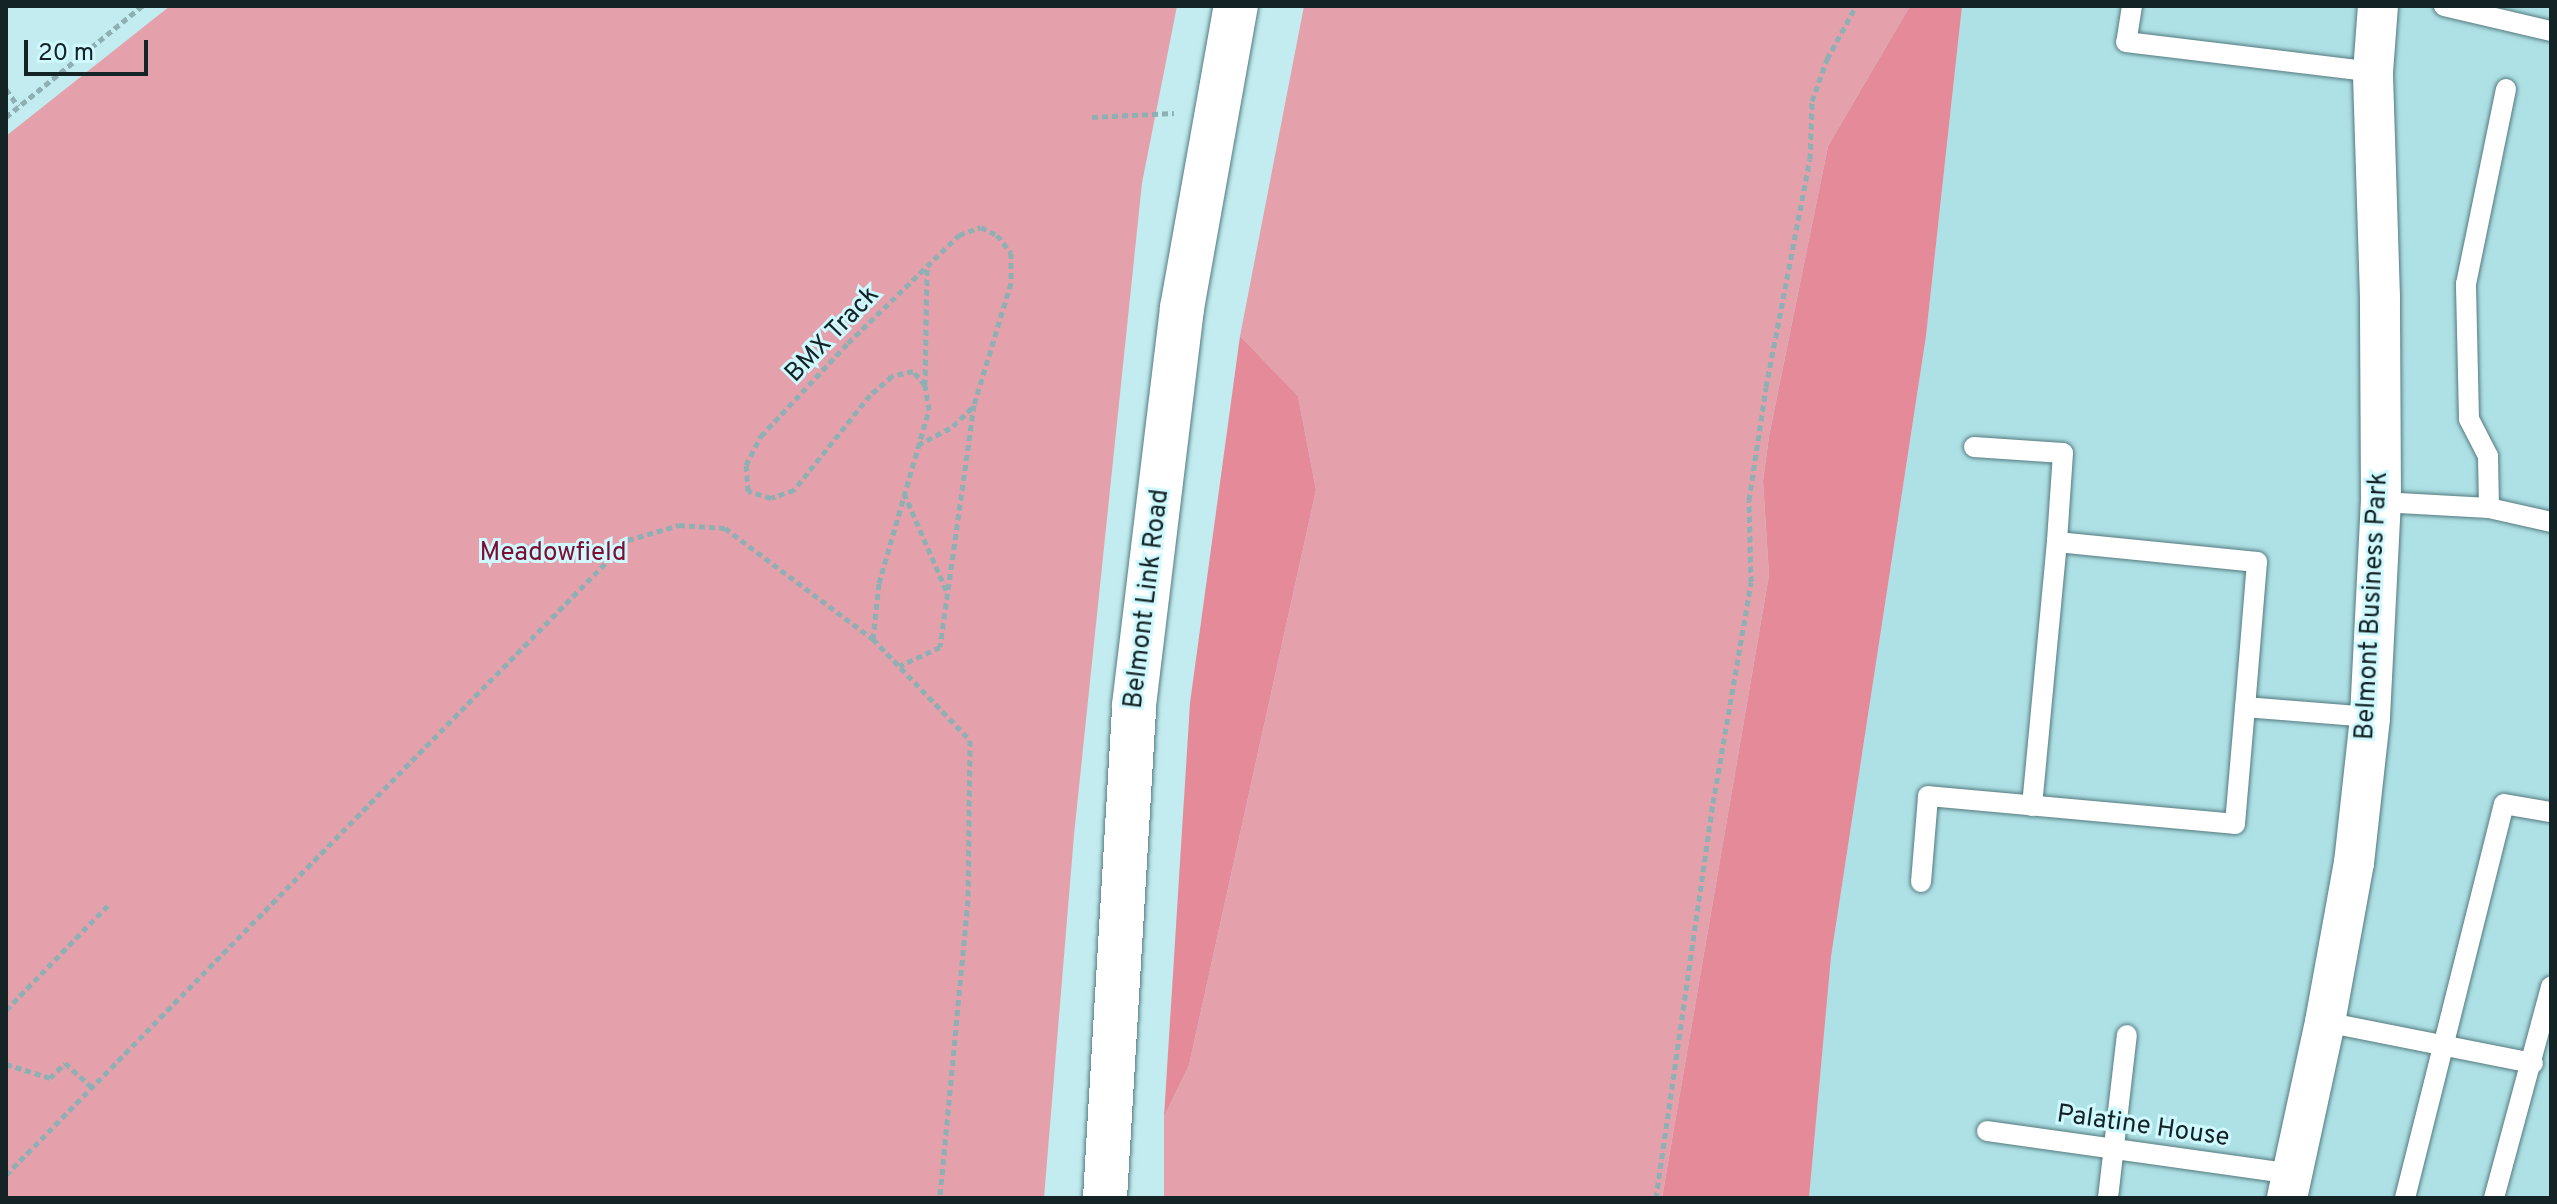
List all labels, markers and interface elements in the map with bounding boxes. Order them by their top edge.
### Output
scale bar [28,24,152,74]
text: 20 m [38,39,94,69]
street label: BMX Track [779,280,887,390]
street label: Belmont Business Park [2350,471,2396,741]
street label: Belmont Link Road [1119,487,1177,711]
park label: Meadowfield [479,538,627,570]
street label: Palatine House [2055,1099,2231,1155]

